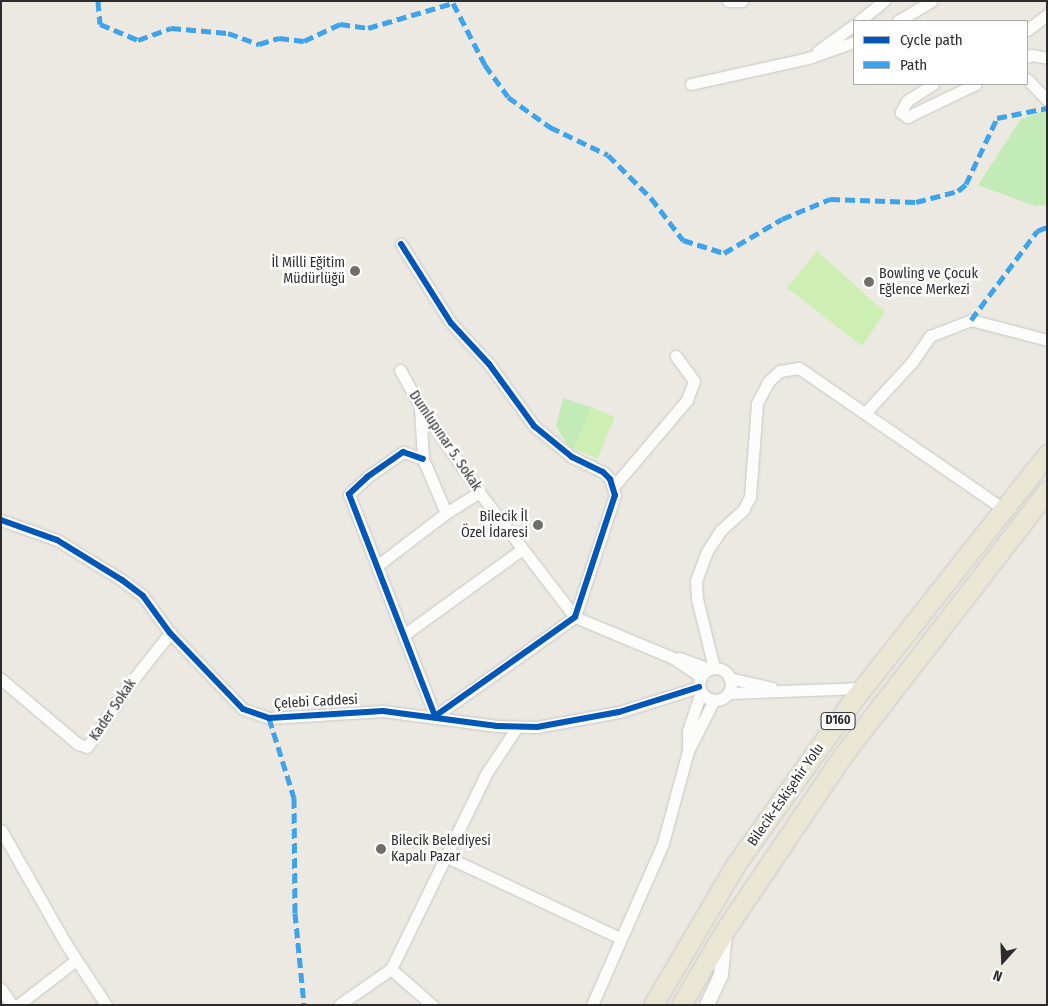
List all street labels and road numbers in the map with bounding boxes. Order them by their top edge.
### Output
street label: Dumlupınar 5. Sokak [405,388,485,494]
street label: Kader Sokak [86,676,140,744]
street label: Çelebi Caddesi [274,691,358,713]
road number: D160 [820,711,856,730]
street label: Bilecik-Eskişehir Yolu [744,740,828,850]

